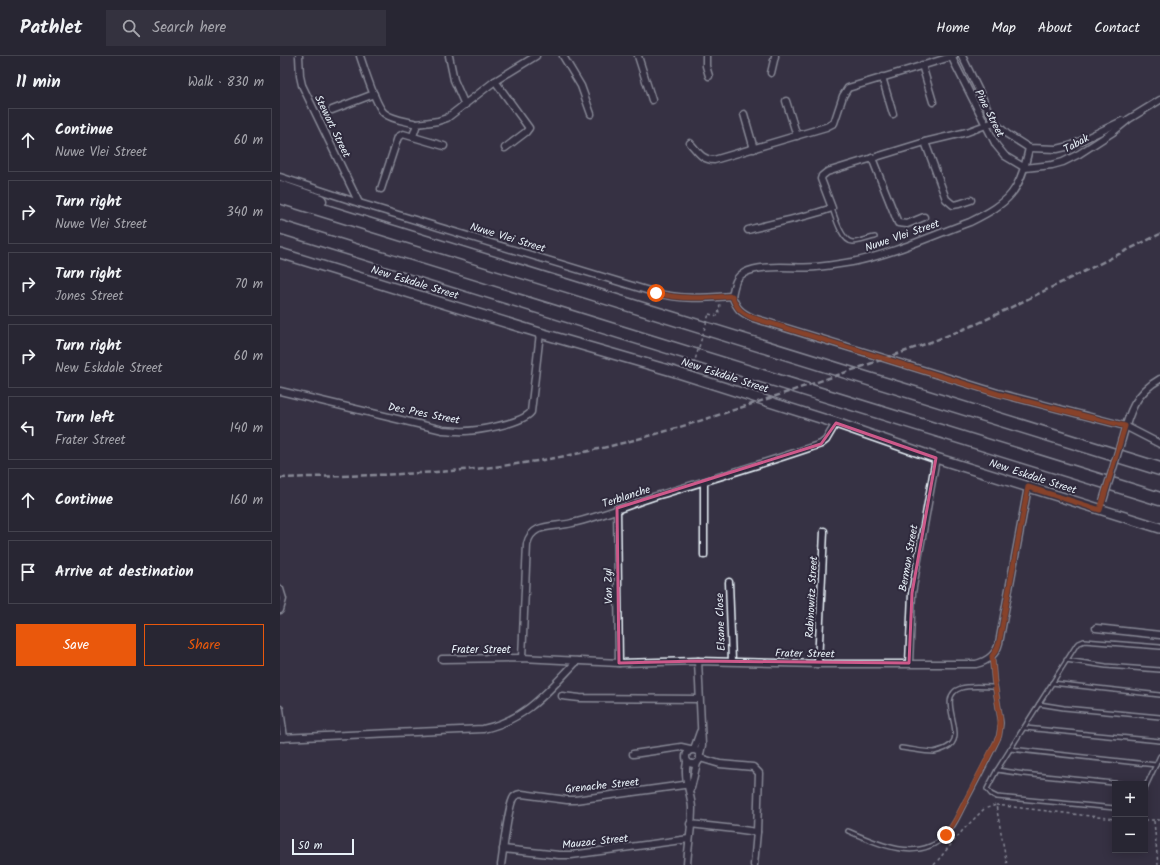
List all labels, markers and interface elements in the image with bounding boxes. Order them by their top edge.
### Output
search box [106,10,386,46]
text: Pathlet [20,13,82,43]
text: Search here [152,16,226,40]
icon: search [120,17,142,39]
text: Home [936,17,970,39]
text: Map [992,17,1016,39]
text: About [1038,17,1072,39]
text: Contact [1094,17,1140,39]
text: 11 min [16,69,61,96]
text: Walk · 830 m [188,72,264,93]
street label: Pine Street [969,86,1009,141]
street label: Stewart Street [309,92,355,162]
text: Continue [55,118,113,142]
icon: ahead [17,129,39,151]
street label: Tabak [1060,129,1093,158]
text: 60 m [234,130,263,151]
text: Nuwe Vlei Street [55,142,147,163]
text: Turn right [55,190,122,214]
icon: right [17,201,39,223]
text: 340 m [226,202,263,223]
text: Nuwe Vlei Street [55,214,147,235]
street label: Nuwe Vlei Street [863,215,943,257]
street label: Nuwe Vlei Street [468,218,548,258]
street label: New Eskdale Street [369,261,462,305]
text: Turn right [55,262,122,286]
icon: right [17,273,39,295]
text: 70 m [235,274,263,295]
route start [647,284,665,302]
text: Jones Street [55,286,123,307]
text: Turn right [55,334,122,358]
icon: right [17,345,39,367]
text: 60 m [234,346,263,367]
street label: New Eskdale Street [679,353,771,399]
text: New Eskdale Street [55,358,163,379]
street label: Des Pres Street [386,398,462,430]
text: Turn left [55,406,115,430]
icon: left [17,417,39,439]
text: 140 m [230,418,263,439]
text: Frater Street [55,430,126,451]
street label: New Eskdale Street [987,454,1079,500]
street label: Terblanche [600,481,653,513]
text: Continue [55,488,113,512]
icon: ahead [17,489,39,511]
text: 160 m [230,490,263,511]
street label: Berman Street [894,523,924,593]
street label: Rabinowitz Street [801,555,823,639]
text: Arrive at destination [55,560,194,584]
icon: arrive [17,561,39,583]
street label: Van Zyl [600,568,618,604]
street label: Elsane Close [711,593,731,651]
button: Save [16,624,136,666]
button: Share [144,624,264,666]
street label: Frater Street [451,641,512,659]
street label: Frater Street [775,644,836,664]
street label: Grenache Street [564,773,641,799]
map controls [1112,781,1148,853]
button: + [1112,781,1148,817]
button: − [1112,817,1148,853]
route end [937,826,955,844]
street label: Mauzac Street [561,830,630,854]
scale bar [292,837,354,856]
text: 50 m [298,837,323,855]

